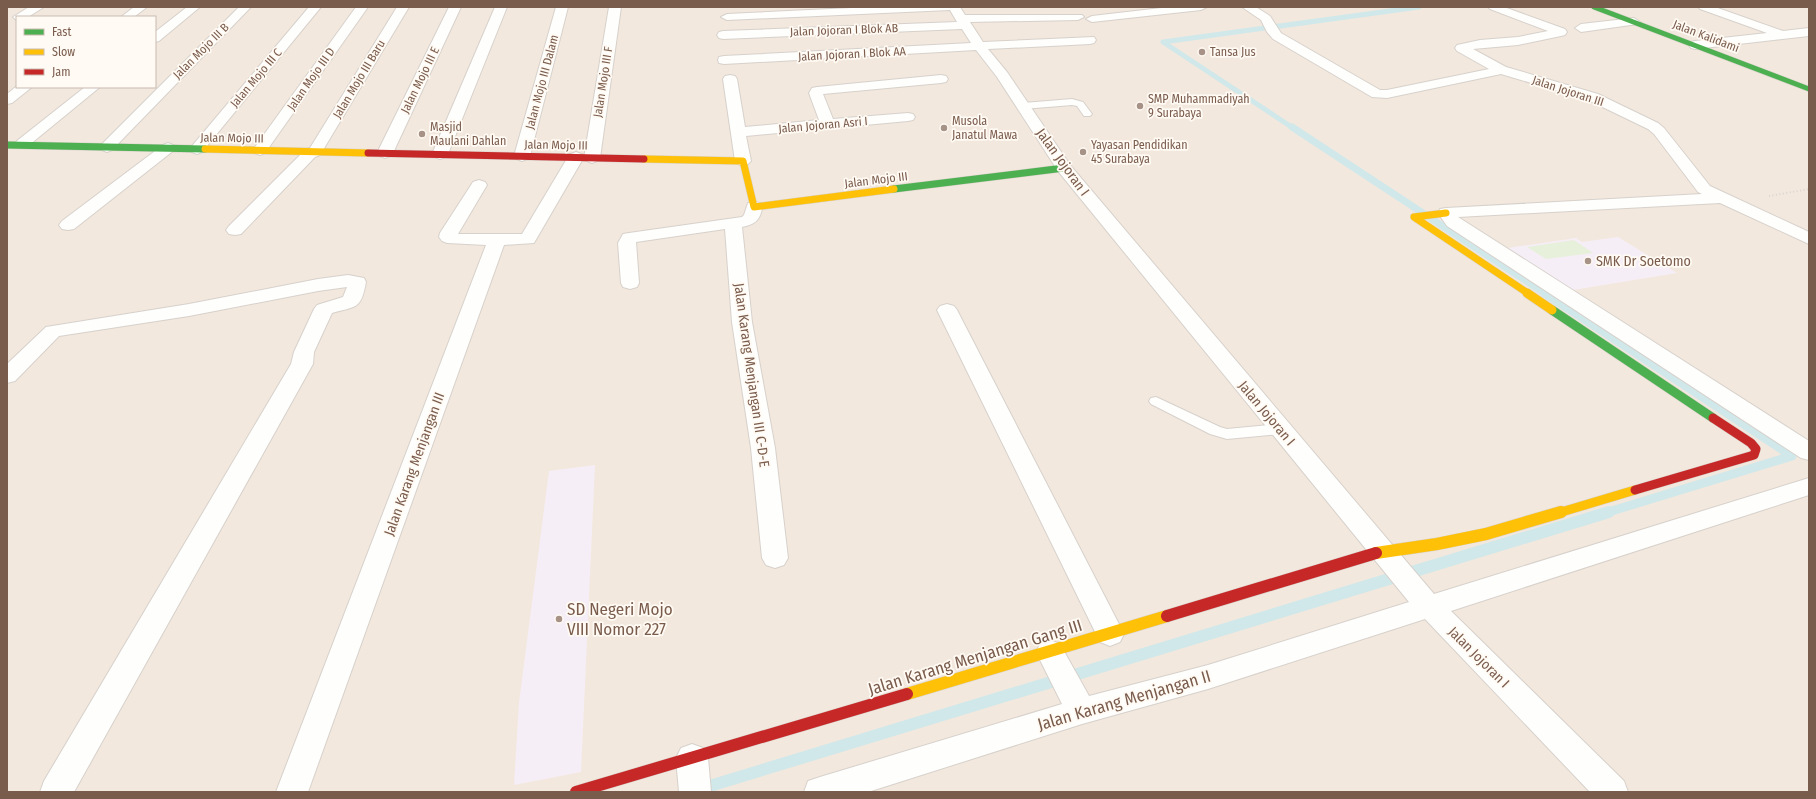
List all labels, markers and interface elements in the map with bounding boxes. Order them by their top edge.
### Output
legend [16,16,156,88]
street label: Jalan Kalidami [1671,17,1741,55]
street label: Jalan Mojo III B [170,20,232,82]
street label: Jalan Jojoran I Blok AB [790,21,899,39]
text: Fast [52,25,71,39]
street label: Jalan Mojo III Dalam [523,33,561,131]
street label: Jalan Mojo III Baru [330,37,388,121]
street label: Jalan Mojo III E [398,44,442,115]
street label: Jalan Jojoran I Blok AA [798,44,907,64]
text: Slow [52,45,75,59]
street label: Jalan Mojo III D [284,45,338,113]
street label: Jalan Mojo III F [590,45,616,118]
place label: Tansa Jus [1210,45,1256,59]
street label: Jalan Mojo III C [227,46,285,110]
marker: Tansa Jus [1197,47,1207,57]
text: Jam [52,65,70,79]
street label: Jalan Jojoran III [1530,73,1606,109]
place label: SMP Muhammadiyah 9 Surabaya [1148,92,1250,120]
marker: SMP Muhammadiyah 9 Surabaya [1135,101,1145,111]
street label: Jalan Jojoran Asri I [778,114,868,136]
place label: Musola Janatul Mawa [952,114,1018,142]
place label: Masjid Maulani Dahlan [430,120,506,148]
marker: Musola Janatul Mawa [939,123,949,133]
street label: Jalan Jojoran I [1032,125,1093,199]
marker: Masjid Maulani Dahlan [417,129,427,139]
street label: Jalan Mojo III [200,130,264,146]
street label: Jalan Mojo III [524,137,588,153]
place label: Yayasan Pendidikan 45 Surabaya [1091,138,1187,166]
marker: Yayasan Pendidikan 45 Surabaya [1078,147,1088,157]
street label: Jalan Mojo III [844,169,908,191]
place label: SMK Dr Soetomo [1596,253,1691,270]
marker: SMK Dr Soetomo [1583,256,1593,266]
street label: Jalan Karang Menjangan III C-D-E [730,282,773,469]
street label: Jalan Jojoran I [1235,377,1299,449]
street label: Jalan Karang Menjangan III [381,390,448,538]
place label: SD Negeri Mojo VIII Nomor 227 [567,599,673,640]
marker: SD Negeri Mojo VIII Nomor 227 [554,614,564,624]
street label: Jalan Karang Menjangan Gang III [866,615,1085,700]
street label: Jalan Jojoran I [1445,623,1513,691]
street label: Jalan Karang Menjangan II [1035,666,1213,735]

